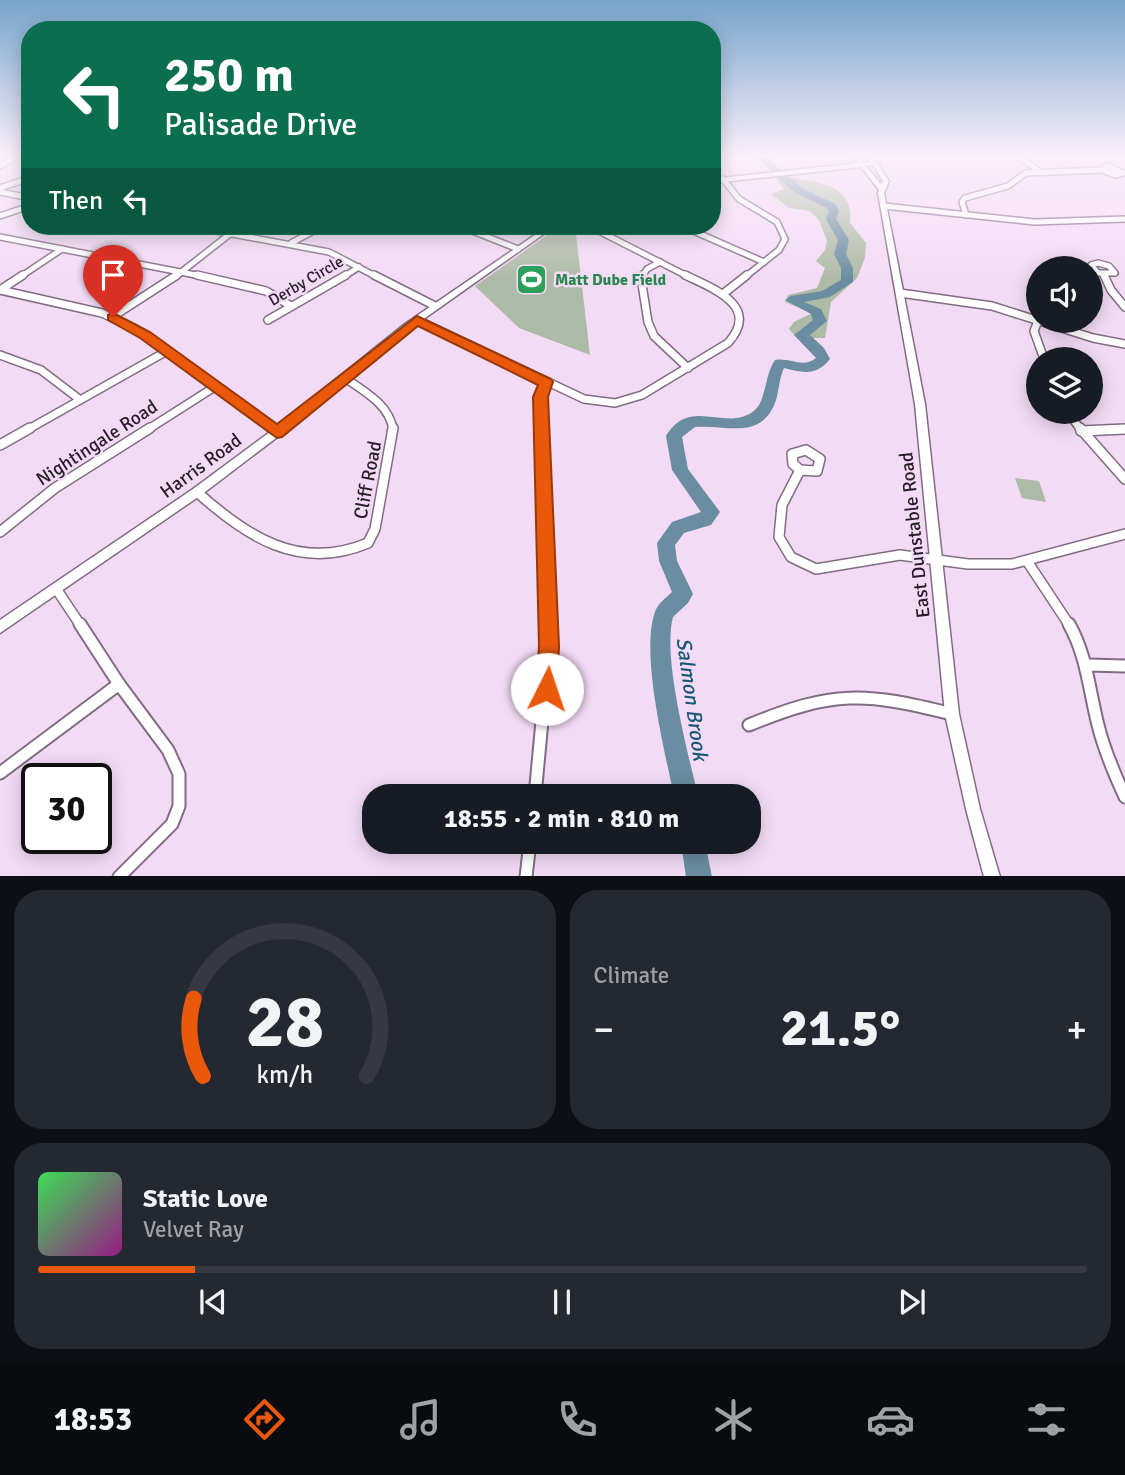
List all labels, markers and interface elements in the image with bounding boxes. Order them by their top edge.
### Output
text: 250 m [164,45,294,105]
icon: left [49,49,140,140]
text: Palisade Drive [164,105,357,144]
icon: left [117,182,155,220]
text: Then [49,185,103,217]
pin [83,245,143,317]
street label: Derby Circle [265,251,347,311]
icon: arrive [94,256,132,294]
map controls [1026,256,1103,424]
button: sound [1026,256,1103,333]
sports icon: Matt Dube Field [515,263,549,297]
place label: Matt Dube Field [555,270,667,290]
button: layers [1026,347,1103,424]
street label: Nightingale Road [32,395,162,491]
street label: Harris Road [155,428,247,504]
street label: Cliff Road [349,439,387,521]
street label: East Dunstable Road [894,451,936,619]
water label: Salmon Brook [670,636,714,765]
position arrow [510,652,584,726]
speed limit sign: 30 [21,763,112,854]
text: 18:55 · 2 min · 810 m [444,803,679,835]
text: Climate [594,961,669,990]
text: 28 [245,978,324,1067]
text: 21.5° [780,996,900,1060]
text: − [594,1006,614,1053]
text: + [1066,1006,1087,1053]
text: km/h [256,1058,313,1089]
text: Static Love [143,1183,268,1215]
text: Velvet Ray [143,1215,244,1244]
icon: previous [194,1283,232,1321]
icon: pause [543,1283,581,1321]
icon: next [893,1283,931,1321]
icon: directions [240,1395,289,1444]
icon: music [396,1395,445,1444]
icon: phone [553,1395,602,1444]
icon: climate [709,1395,758,1444]
icon: car [866,1395,915,1444]
icon: filters [1022,1395,1071,1444]
text: 18:53 [54,1400,132,1439]

